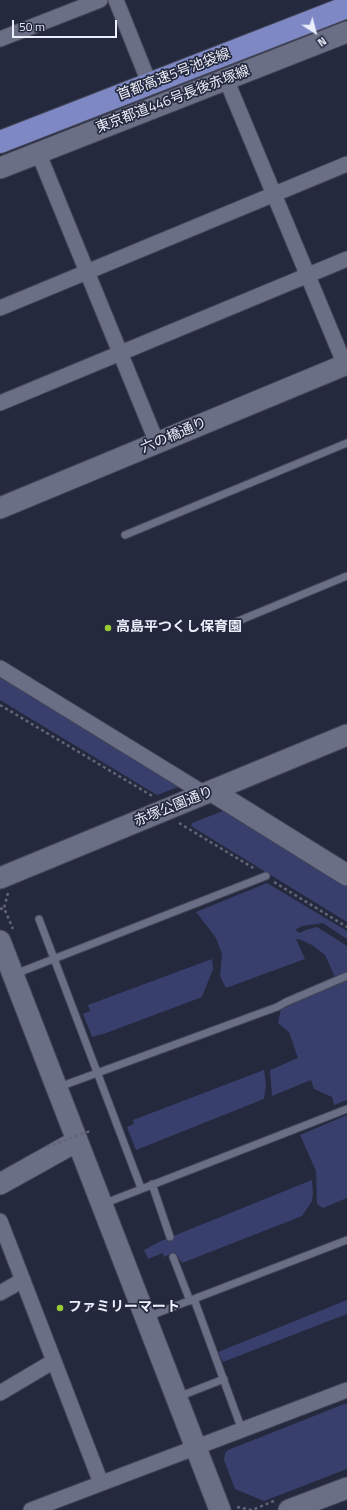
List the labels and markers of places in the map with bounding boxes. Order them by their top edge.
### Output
place label: 高島平つくし保育園 [116,620,242,636]
marker: 高島平つくし保育園 [103,623,113,633]
place label: ファミリーマート [68,1300,180,1316]
marker: ファミリーマート [55,1303,65,1313]

